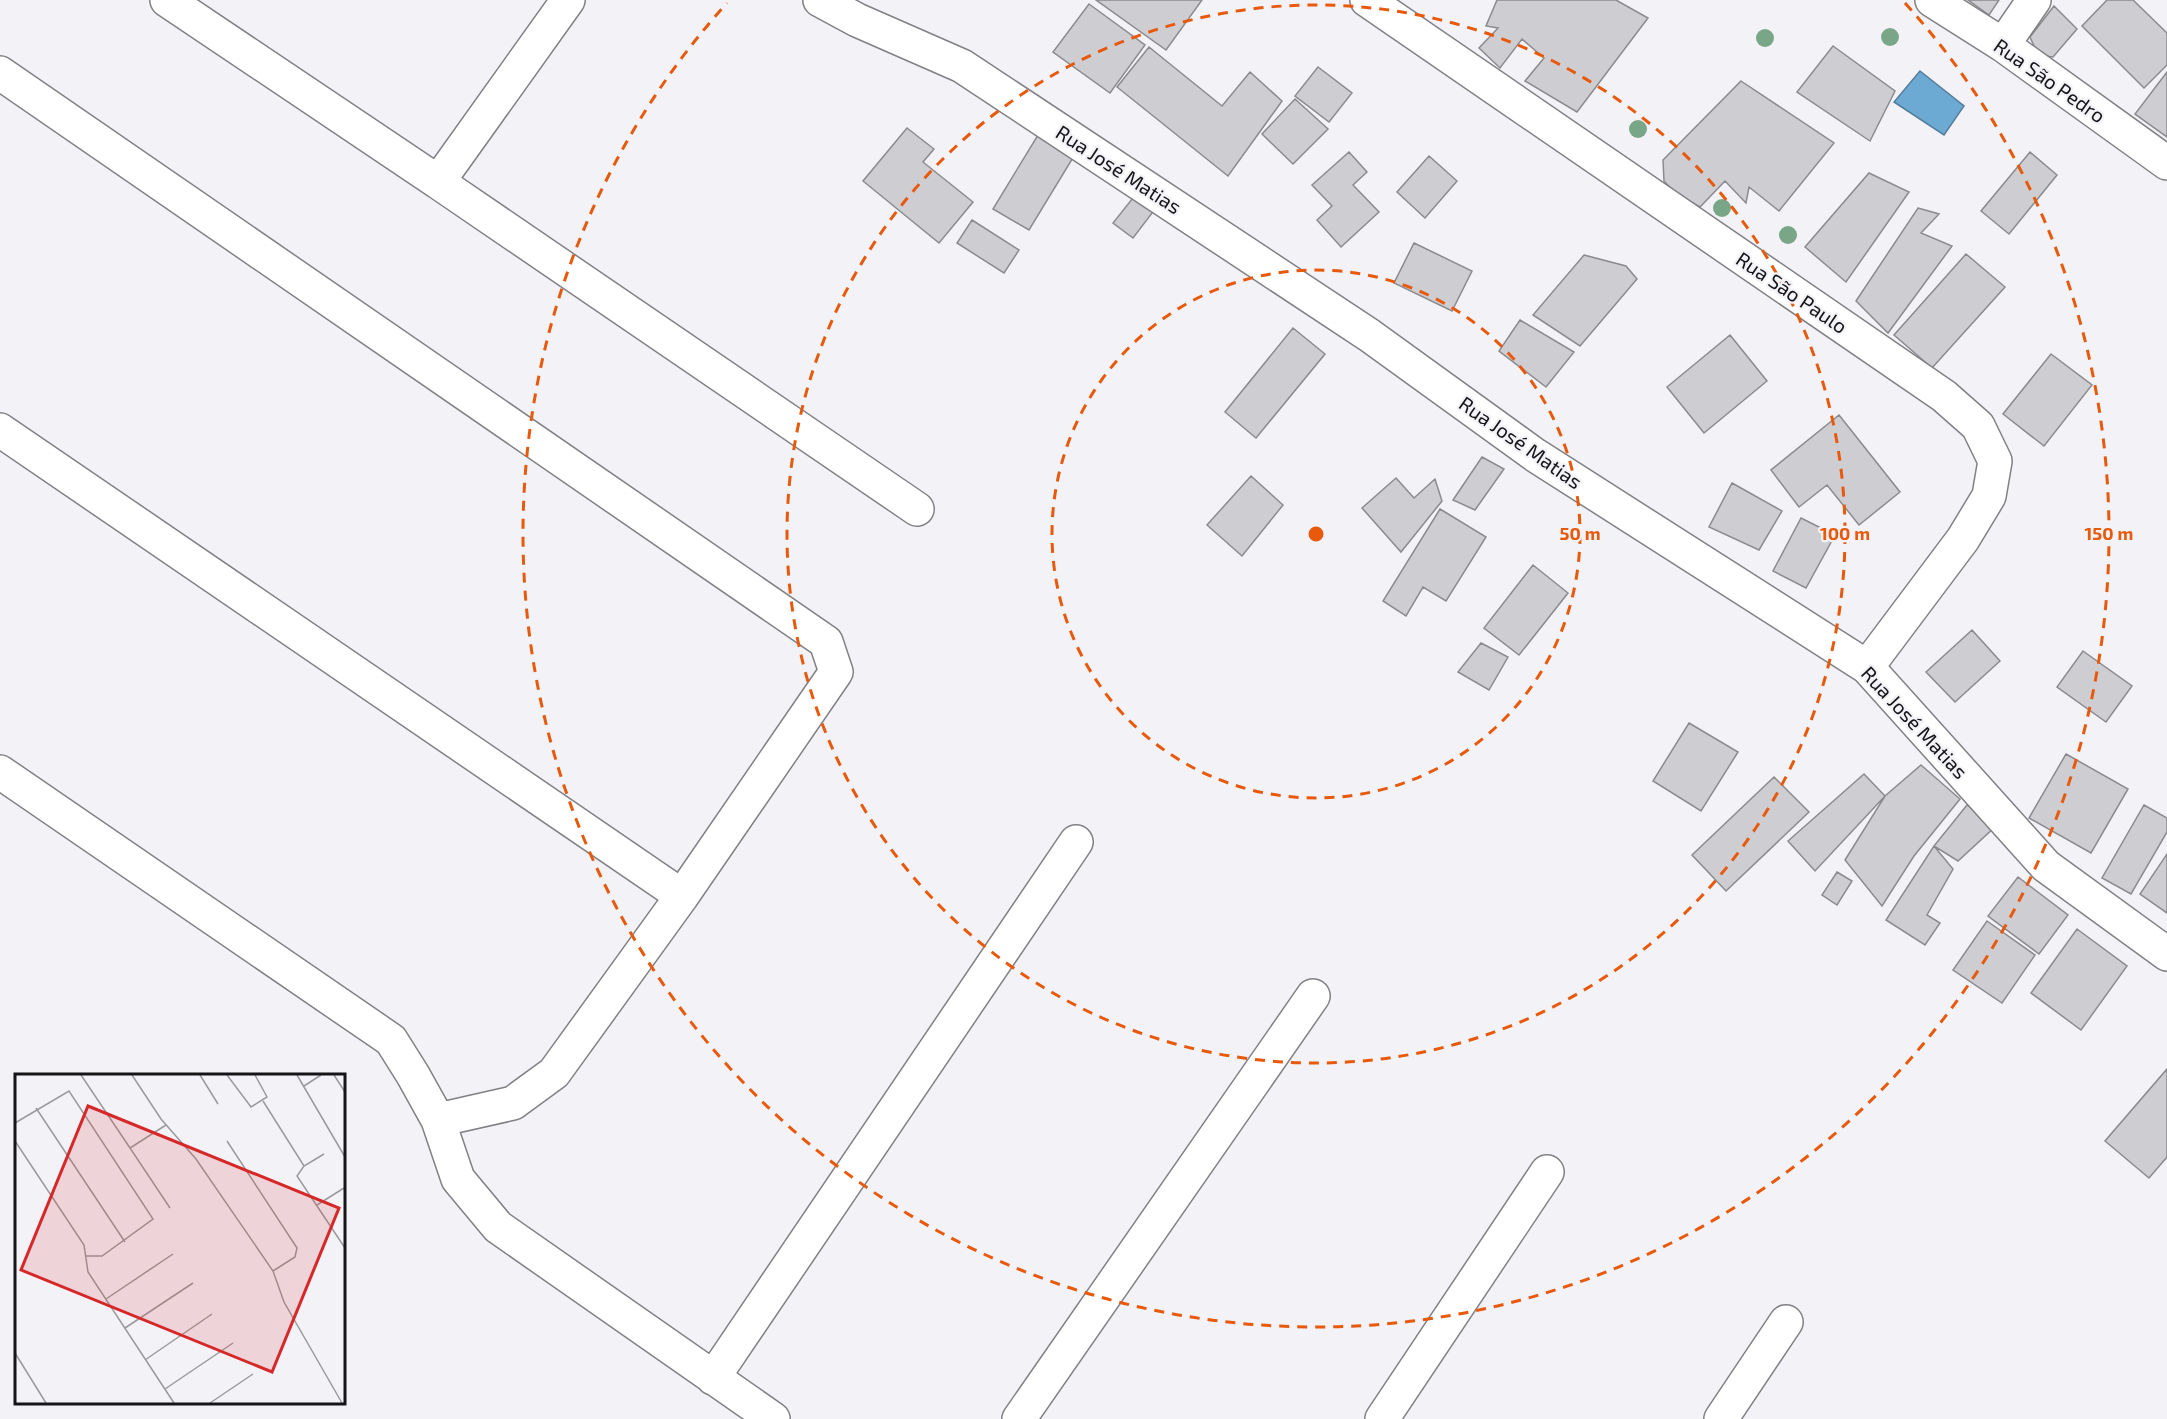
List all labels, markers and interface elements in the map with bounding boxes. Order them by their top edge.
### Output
street label: Rua São Pedro [1990,33,2110,127]
street label: Rua José Matias [1052,120,1186,218]
street label: Rua São Paulo [1732,246,1852,338]
street label: Rua José Matias [1455,391,1587,493]
text: 50 m [1559,522,1601,544]
text: 100 m [1820,522,1870,544]
text: 150 m [2085,522,2133,544]
centre of rings [1306,524,1326,544]
street label: Rua José Matias [1857,661,1973,783]
inset map [15,1074,345,1404]

